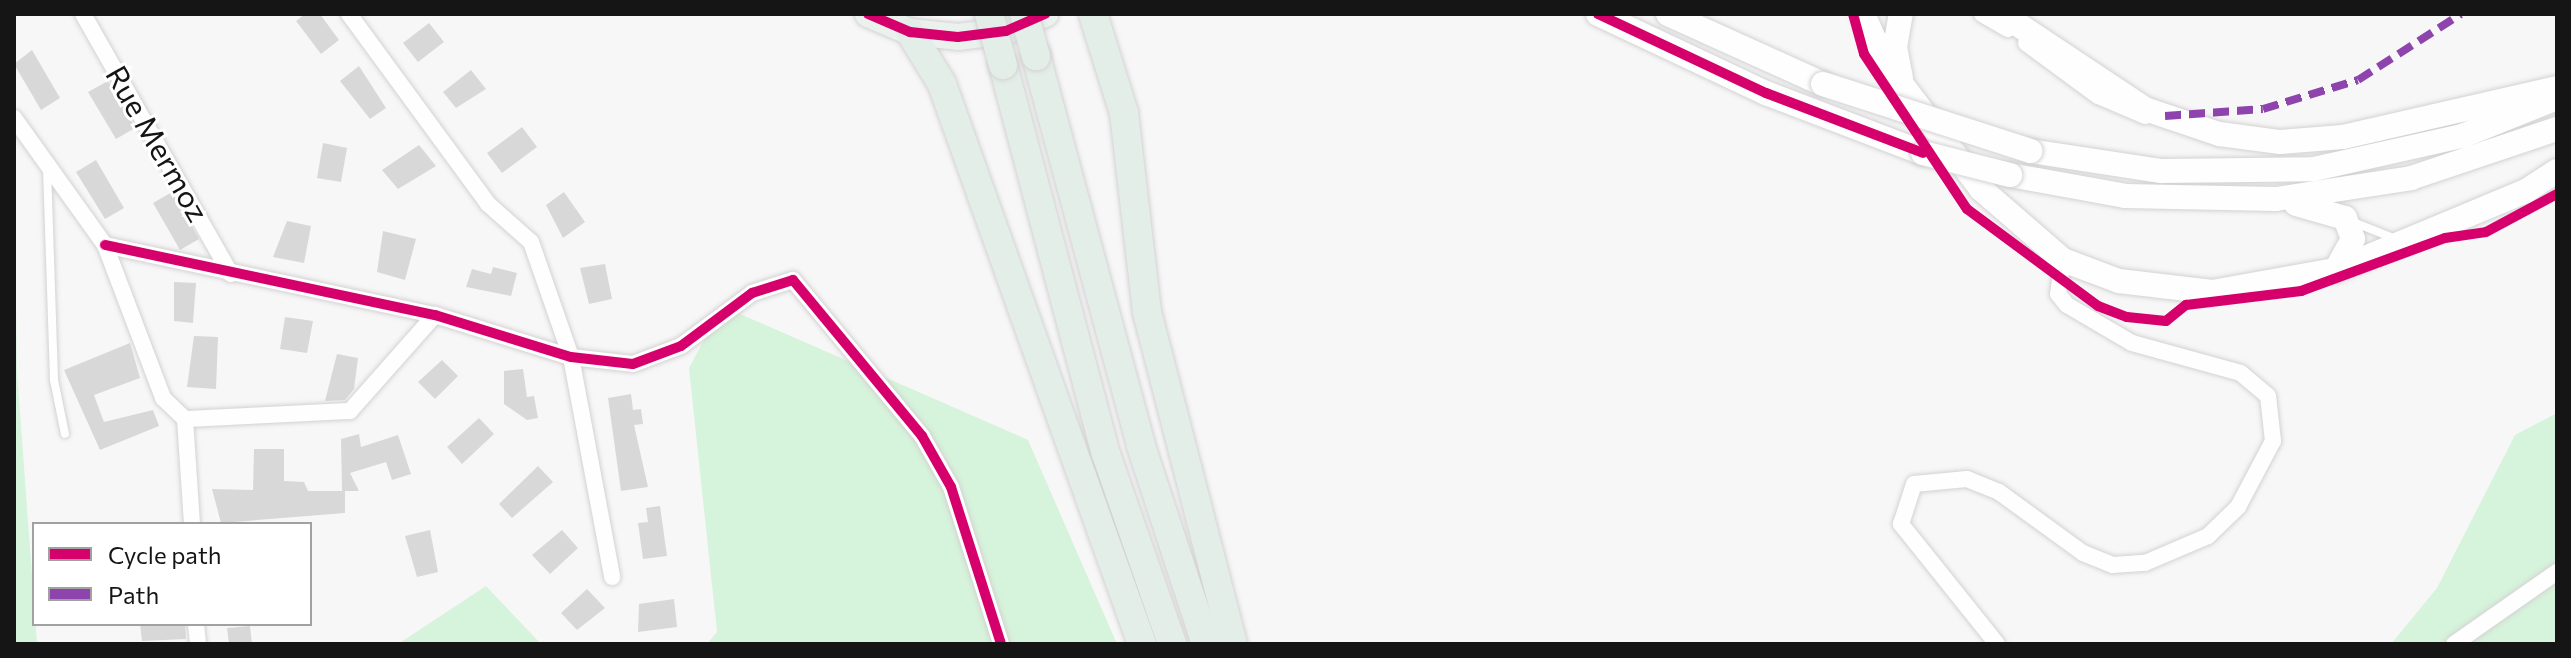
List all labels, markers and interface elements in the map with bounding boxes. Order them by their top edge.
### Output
street label: Rue Mermoz [99,59,217,227]
legend [32,522,312,626]
text: Cycle path [108,540,222,569]
text: Path [108,580,159,609]

